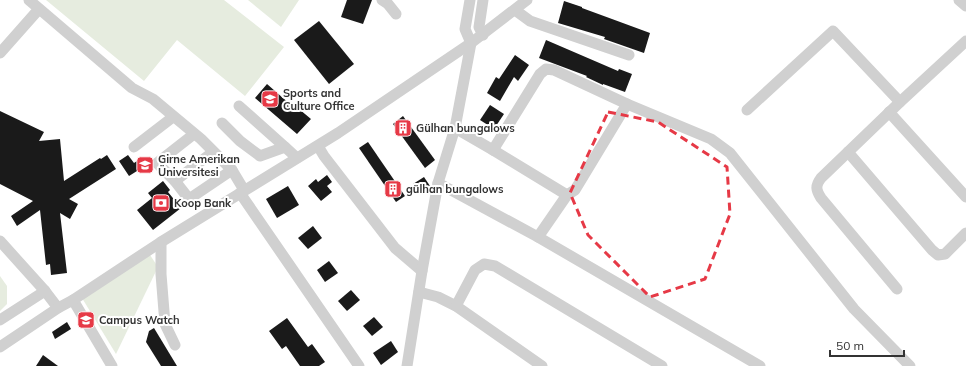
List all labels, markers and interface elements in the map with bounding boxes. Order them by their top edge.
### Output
place label: Sports and Culture Office [283,86,355,113]
school or university icon: Sports and Culture Office [260,89,280,109]
building icon: Gülhan bungalows [393,118,413,138]
place label: Gülhan bungalows [416,121,515,135]
place label: Girne Amerikan Üniversitesi [158,152,240,179]
school or university icon: Girne Amerikan Üniversitesi [135,155,155,175]
building icon: gülhan bungalows [383,179,403,199]
place label: gülhan bungalows [406,182,504,196]
bank icon: Koop Bank [151,193,171,213]
place label: Koop Bank [174,196,232,210]
school or university icon: Campus Watch [76,310,96,330]
place label: Campus Watch [99,313,180,327]
scale bar [830,332,904,358]
text: 50 m [836,338,864,353]

